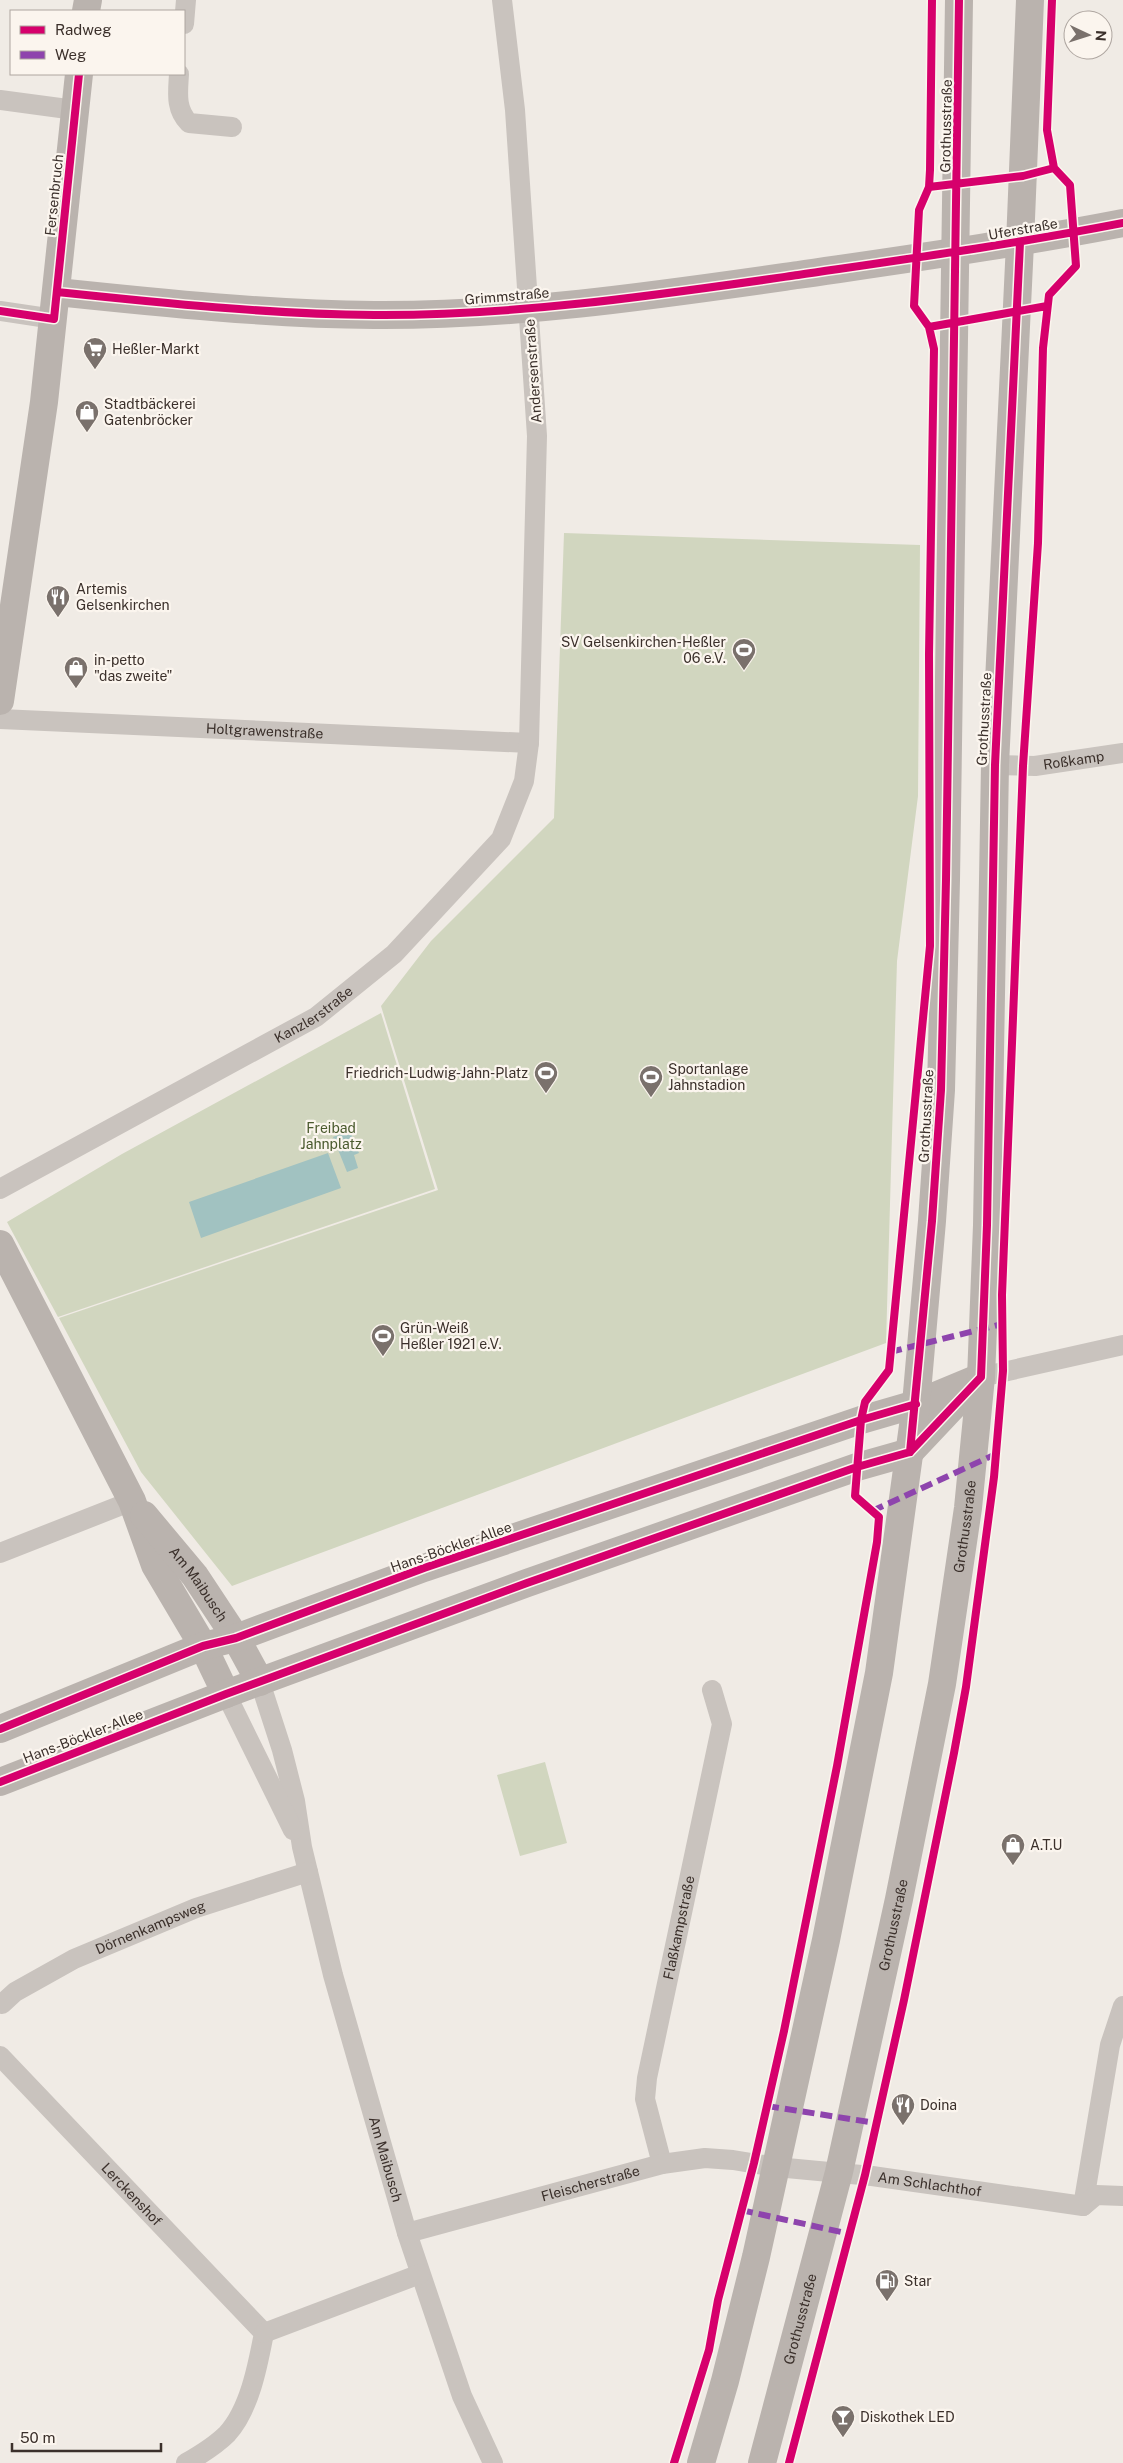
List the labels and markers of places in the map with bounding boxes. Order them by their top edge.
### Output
supermarket icon: Heßler-Markt [82,336,108,370]
place label: Heßler-Markt [112,341,199,357]
place label: Stadtbäckerei Gatenbröcker [104,396,196,428]
shop icon: Stadtbäckerei Gatenbröcker [74,399,100,433]
place label: Artemis Gelsenkirchen [76,581,170,613]
restaurant icon: Artemis Gelsenkirchen [45,584,71,618]
place label: SV Gelsenkirchen-Heßler 06 e.V. [561,634,726,666]
sports icon: SV Gelsenkirchen-Heßler 06 e.V. [731,637,757,671]
place label: in-petto "das zweite" [94,652,173,684]
shop icon: in-petto "das zweite" [63,655,89,689]
sports icon: Friedrich-Ludwig-Jahn-Platz [533,1060,559,1094]
place label: Sportanlage Jahnstadion [668,1061,749,1093]
sports icon: Sportanlage Jahnstadion [638,1064,664,1098]
place label: Friedrich-Ludwig-Jahn-Platz [345,1065,528,1081]
place label: Grün-Weiß Heßler 1921 e.V. [400,1320,502,1352]
sports icon: Grün-Weiß Heßler 1921 e.V. [370,1323,396,1357]
shop icon: A.T.U [1000,1832,1026,1866]
place label: A.T.U [1030,1837,1062,1853]
restaurant icon: Doina [890,2092,916,2126]
place label: Doina [920,2097,957,2113]
fuel station icon: Star [874,2268,900,2302]
place label: Star [904,2273,932,2289]
bar icon: Diskothek LED [830,2404,856,2438]
place label: Diskothek LED [860,2409,955,2425]

